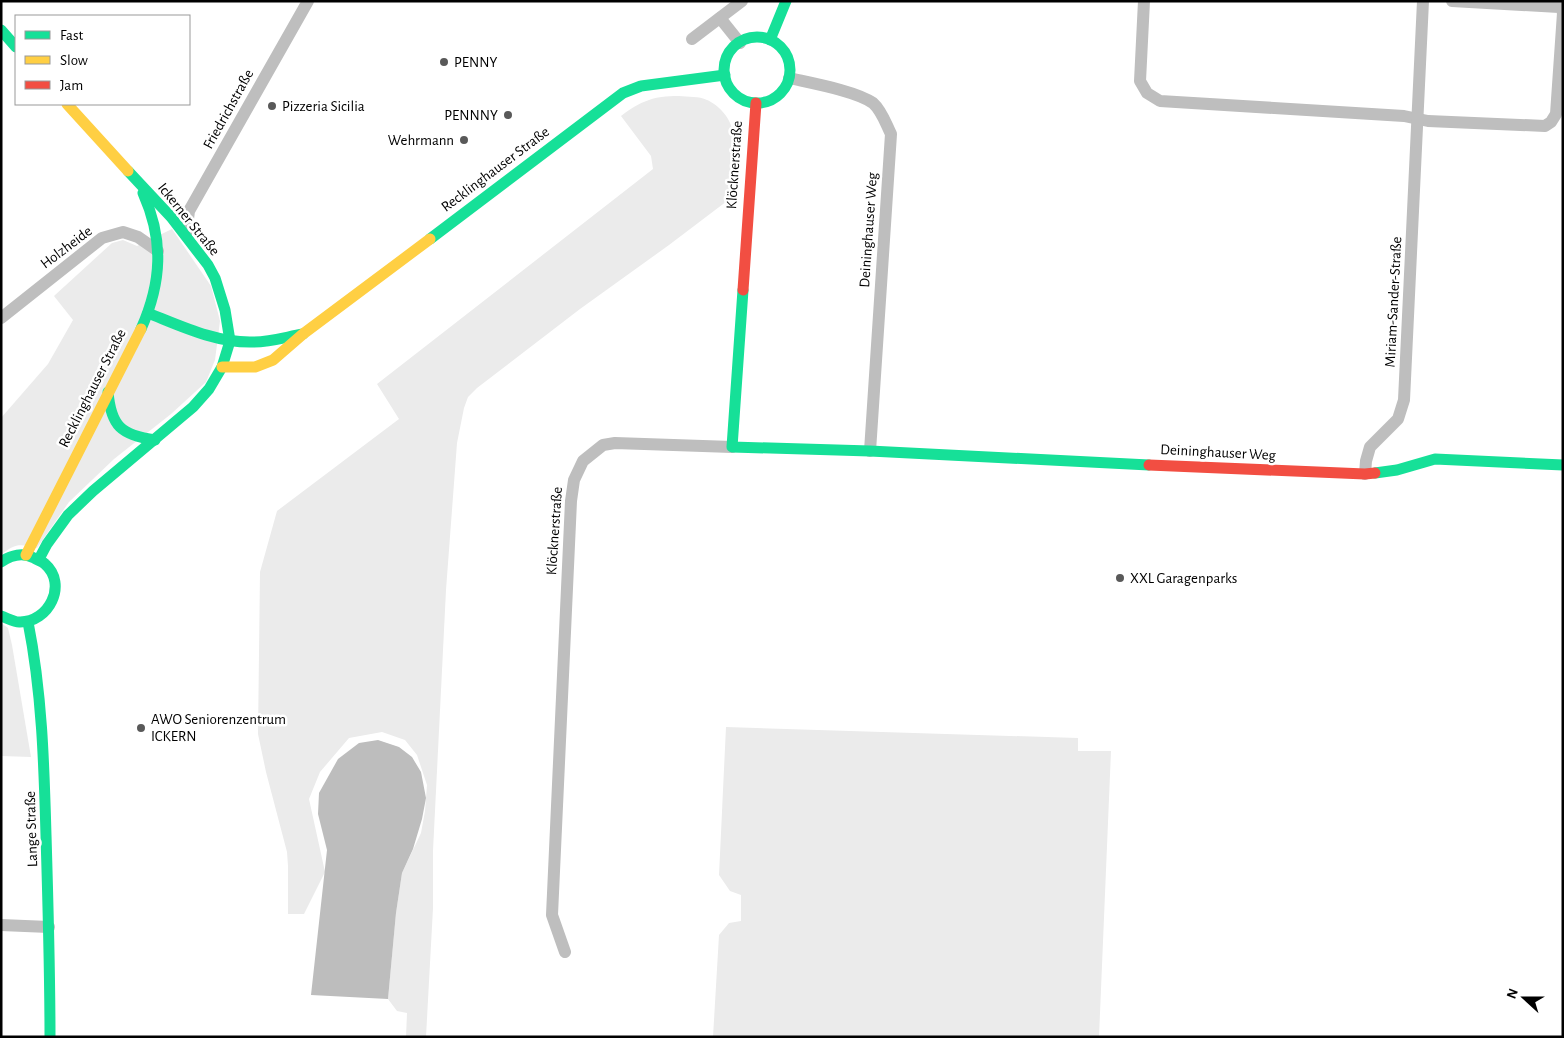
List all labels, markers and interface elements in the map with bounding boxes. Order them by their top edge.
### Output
legend [15,15,190,105]
text: Fast [60,28,84,43]
text: Slow [60,53,88,68]
place label: PENNY [454,55,498,70]
marker: PENNY [438,56,450,68]
street label: Friedrichstraße [200,67,256,152]
text: Jam [60,78,83,93]
place label: Pizzeria Sicilia [282,99,365,114]
marker: Pizzeria Sicilia [266,100,278,112]
place label: PENNNY [444,108,498,123]
marker: PENNNY [502,109,514,121]
street label: Klöcknerstraße [724,120,745,210]
street label: Recklinghauser Straße [439,124,552,215]
place label: Wehrmann [388,133,454,148]
marker: Wehrmann [458,134,470,146]
street label: Deininghauser Weg [857,171,880,288]
street label: Ickerner Straße [155,180,222,259]
street label: Holzheide [38,223,95,272]
street label: Miriam-Sander-Straße [1383,236,1404,368]
street label: Recklinghauser Straße [56,327,129,450]
street label: Deininghauser Weg [1160,442,1277,463]
street label: Klöcknerstraße [544,486,565,576]
place label: XXL Garagenparks [1130,571,1237,586]
marker: XXL Garagenparks [1114,572,1126,584]
place label: AWO Seniorenzentrum ICKERN [151,712,286,744]
marker: AWO Seniorenzentrum ICKERN [135,722,147,734]
street label: Lange Straße [23,791,40,867]
north arrow [1499,973,1549,1023]
text: N [1505,987,1521,1001]

